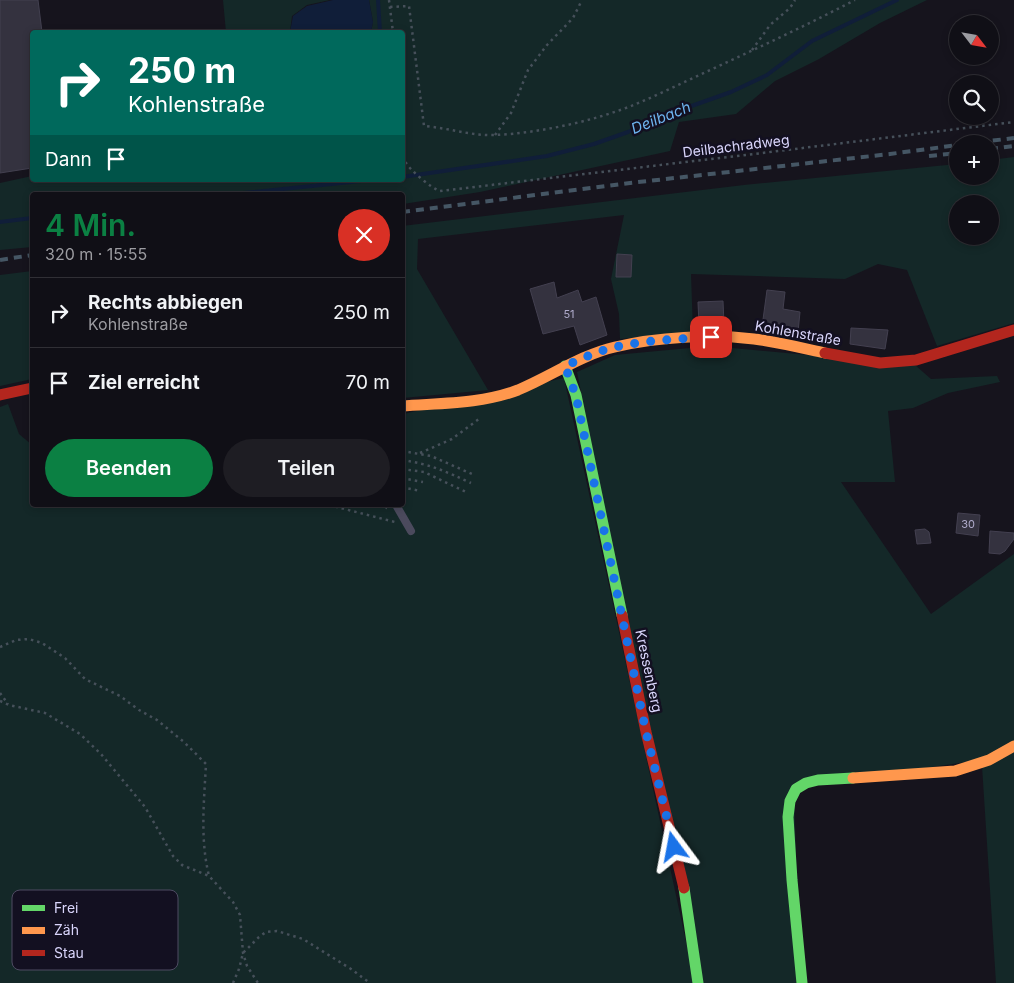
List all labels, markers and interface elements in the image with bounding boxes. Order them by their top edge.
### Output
north arrow [949,15,999,65]
map controls [949,15,999,245]
text: 250 m [128,49,236,91]
icon: right [45,50,110,115]
button: search [949,75,999,125]
text: Kohlenstraße [128,91,265,117]
water label: Deilbach [628,97,693,138]
street label: Deilbachradweg [682,131,790,160]
button: + [949,135,999,185]
icon: arrive [102,145,130,173]
text: Dann [45,148,92,171]
button: − [949,195,999,245]
text: 4 Min. [45,207,136,243]
button: close [338,209,390,261]
text: 320 m · 15:55 [45,244,147,264]
text: Rechts abbiegen [88,291,243,314]
icon: right [45,299,73,327]
text: 250 m [333,301,390,324]
house number: 51 [563,307,575,321]
text: Kohlenstraße [88,314,188,334]
pin [690,316,732,358]
street label: Kohlenstraße [754,317,843,348]
icon: arrive [697,323,725,351]
icon: arrive [45,369,73,397]
text: Ziel erreicht [88,371,200,394]
text: 70 m [346,371,390,394]
button: Beenden [45,439,213,497]
button: Teilen [223,439,390,497]
house number: 30 [961,517,975,531]
street label: Kressenberg [632,628,667,714]
position arrow [647,820,699,872]
legend [12,890,178,970]
text: Frei [54,899,78,916]
text: Zäh [54,921,79,938]
text: Stau [54,944,84,961]

